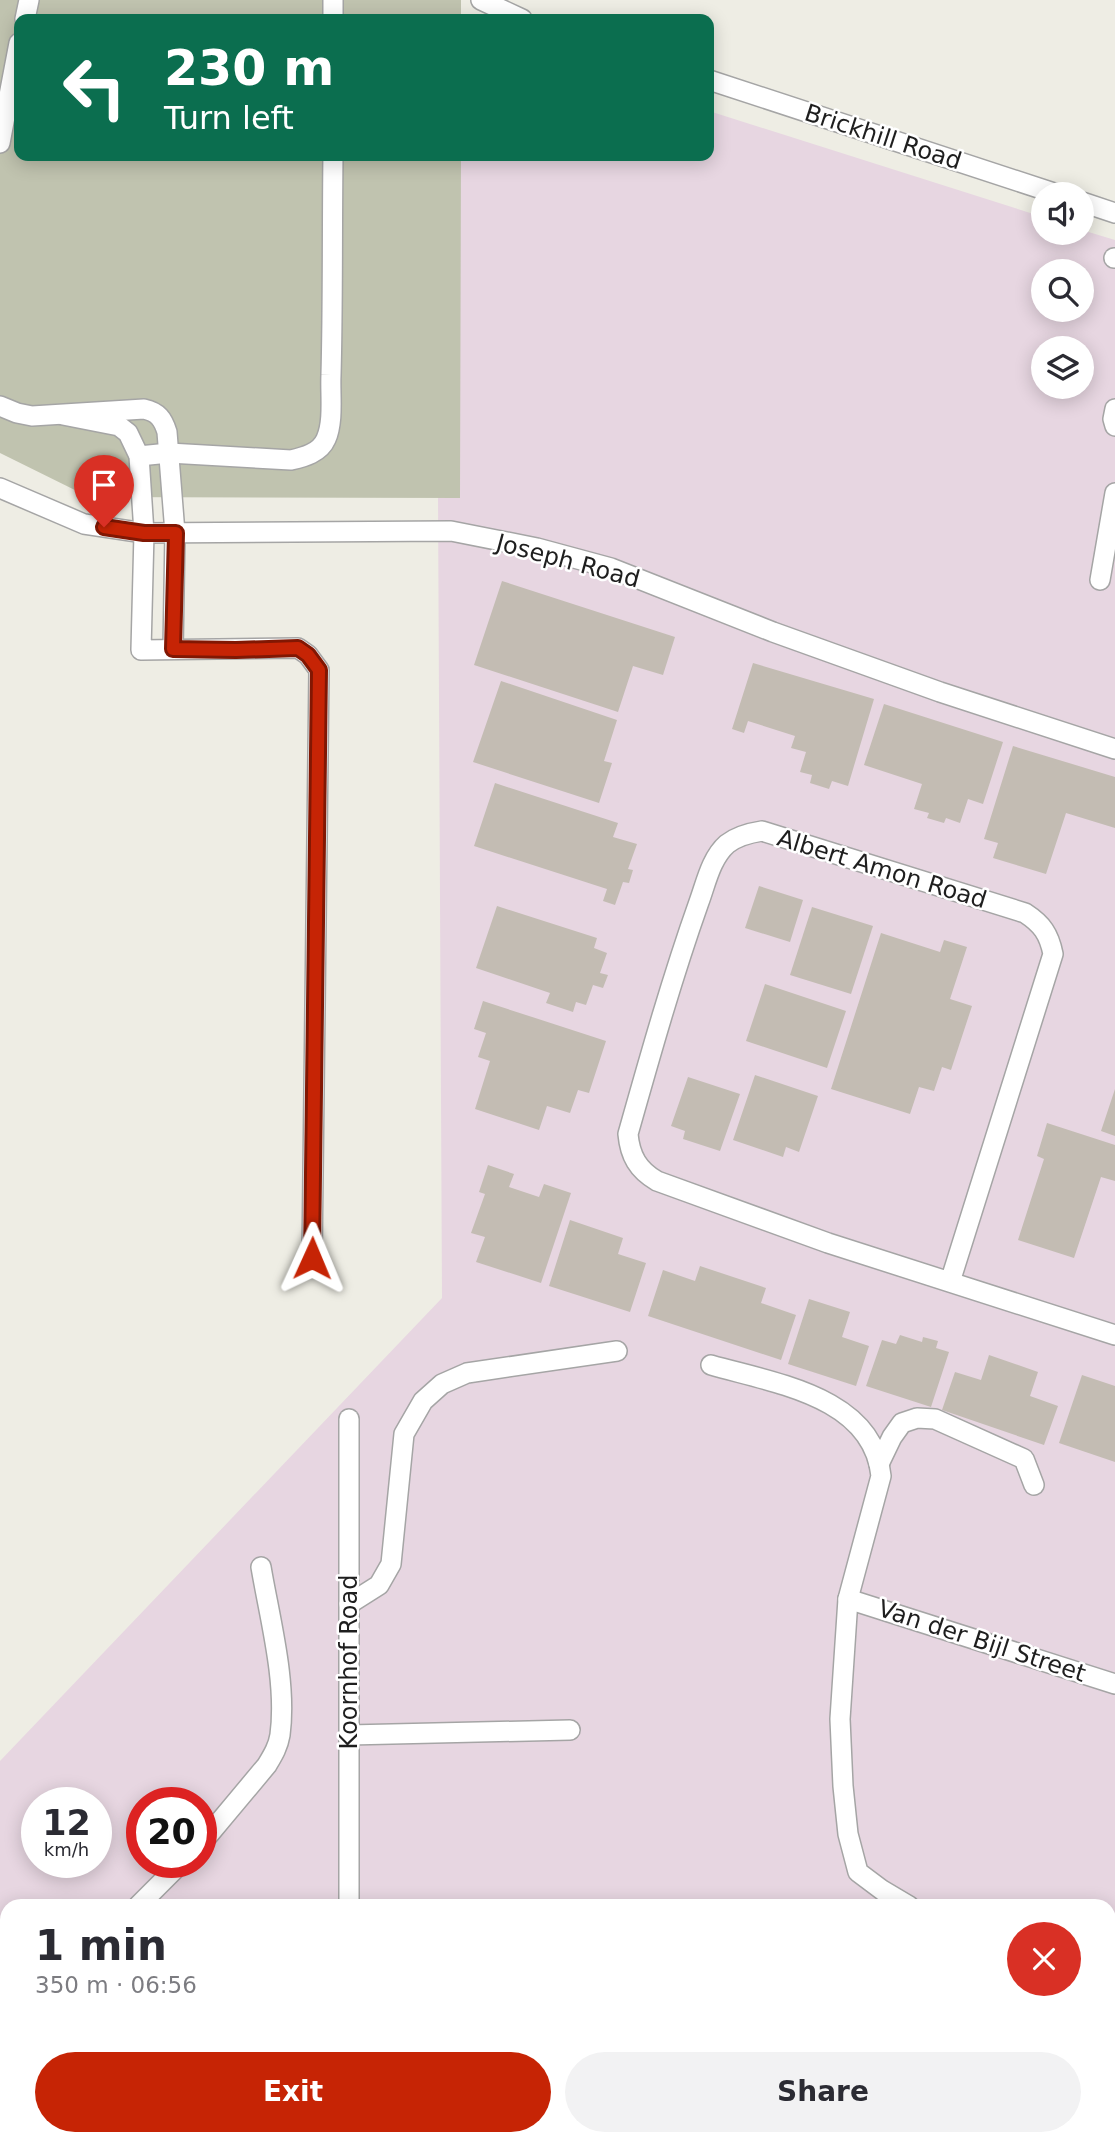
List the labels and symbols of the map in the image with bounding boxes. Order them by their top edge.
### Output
street label: Brickhill Road [801,98,965,176]
pin [74,455,134,527]
street label: Joseph Road [491,528,643,594]
street label: Albert Amon Road [774,824,990,914]
position arrow [275,1221,349,1295]
street label: Koornhof Road [335,1575,363,1749]
street label: Van der Bijl Street [875,1594,1089,1688]
speed limit sign: 20 [126,1787,217,1878]

